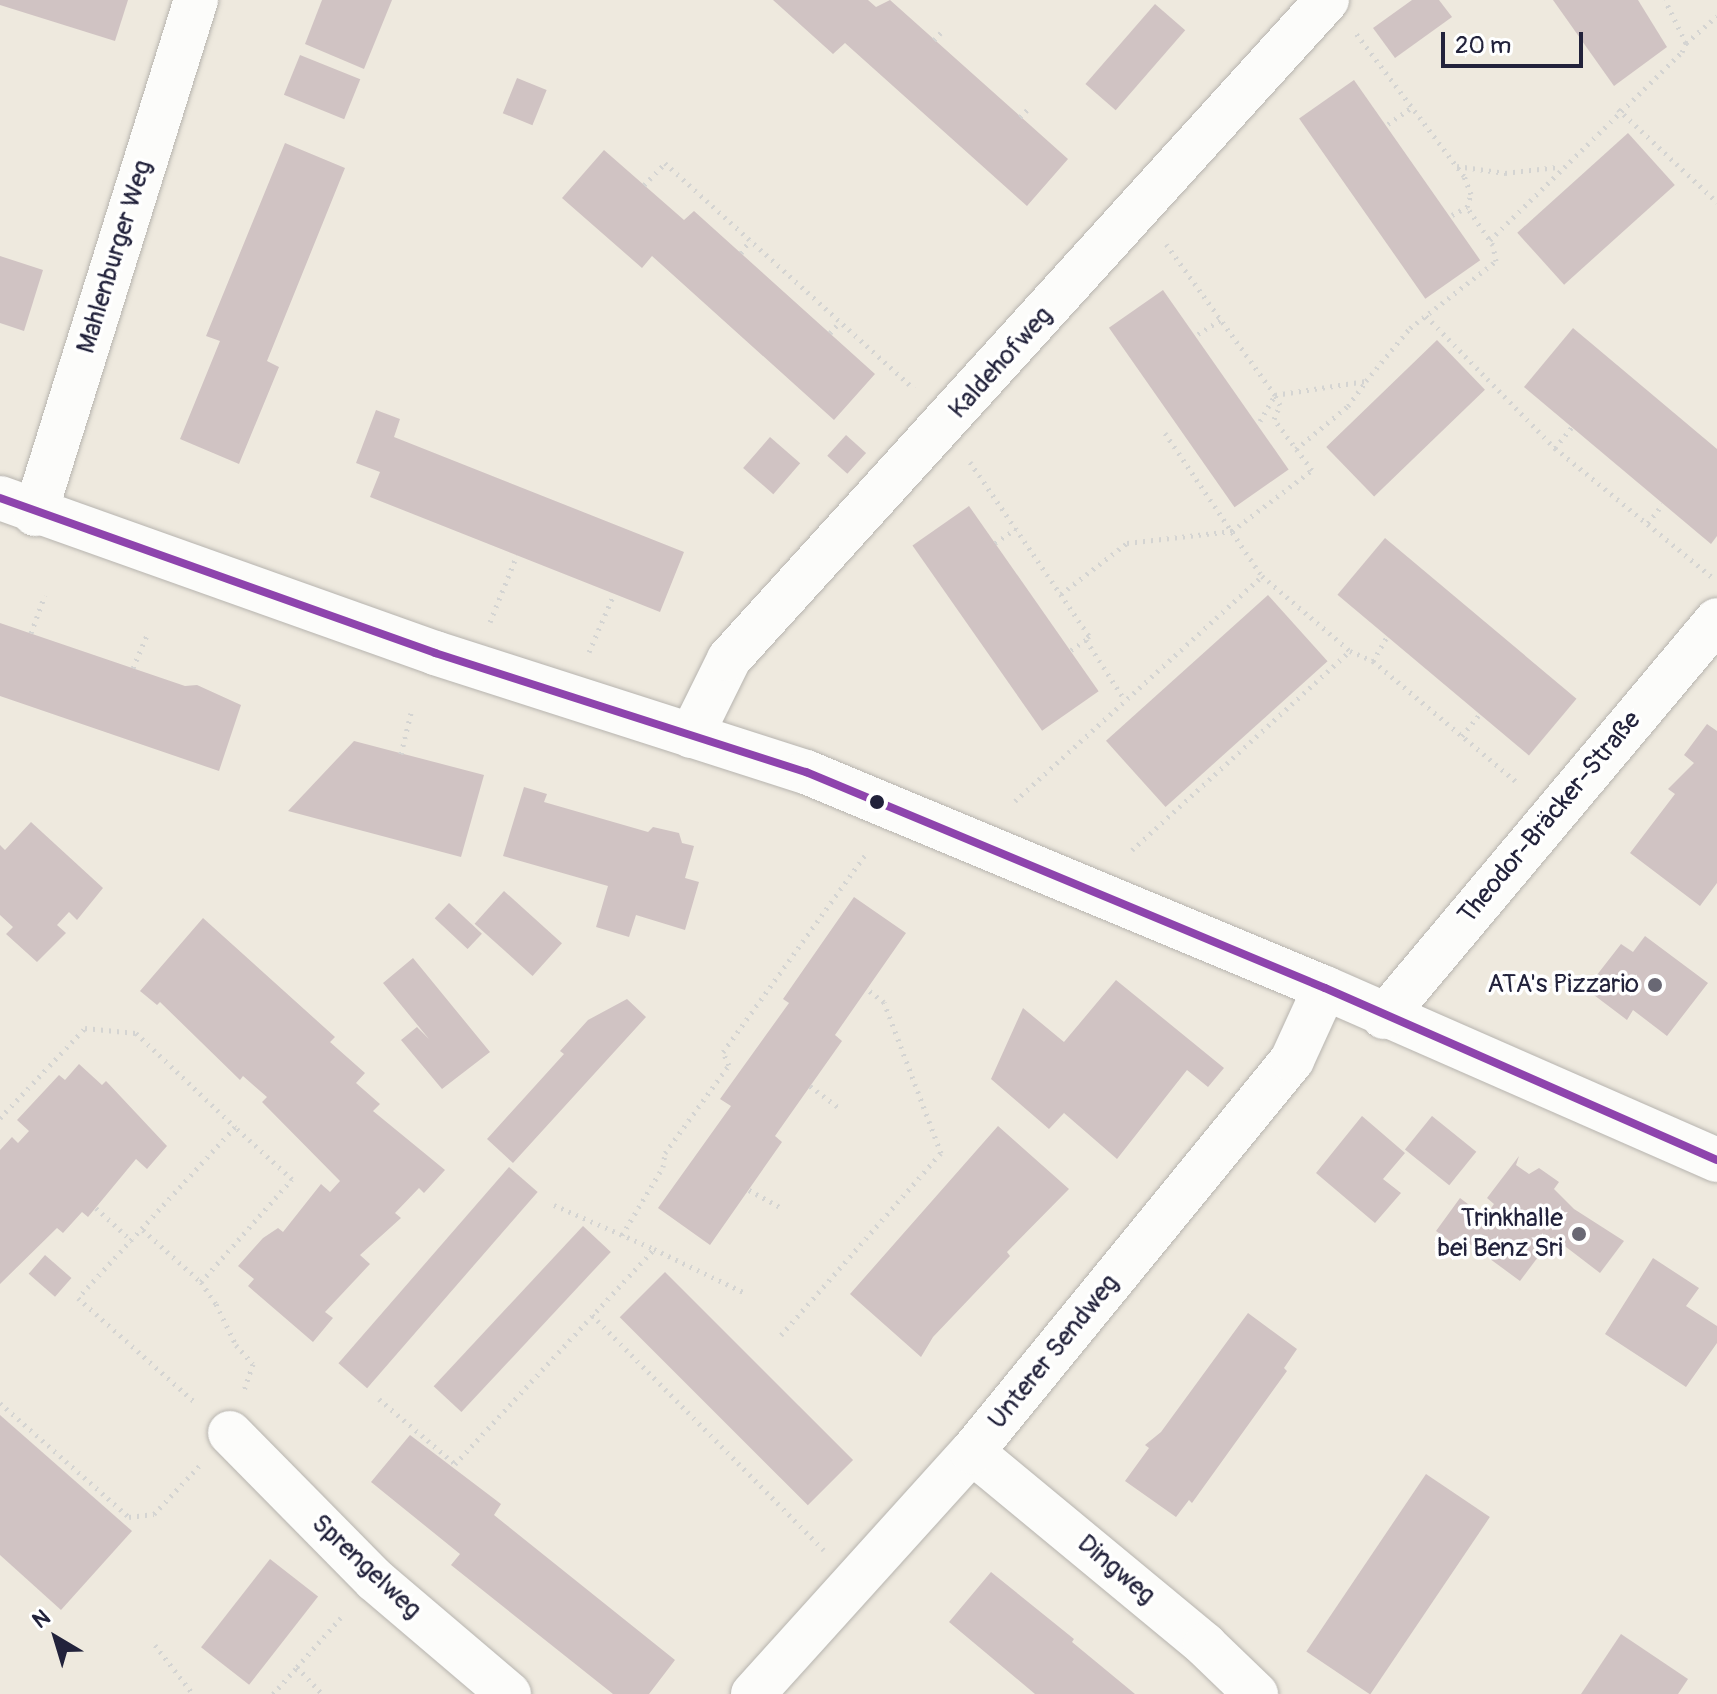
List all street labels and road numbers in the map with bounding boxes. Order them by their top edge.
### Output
street label: Mahlenburger Weg [71,157,159,357]
street label: Kaldehofweg [943,301,1059,425]
street label: Theodor-Bräcker-Straße [1452,705,1648,931]
street label: Unterer Sendweg [982,1268,1126,1436]
street label: Sprengelweg [305,1508,427,1626]
street label: Dingweg [1071,1529,1161,1611]

